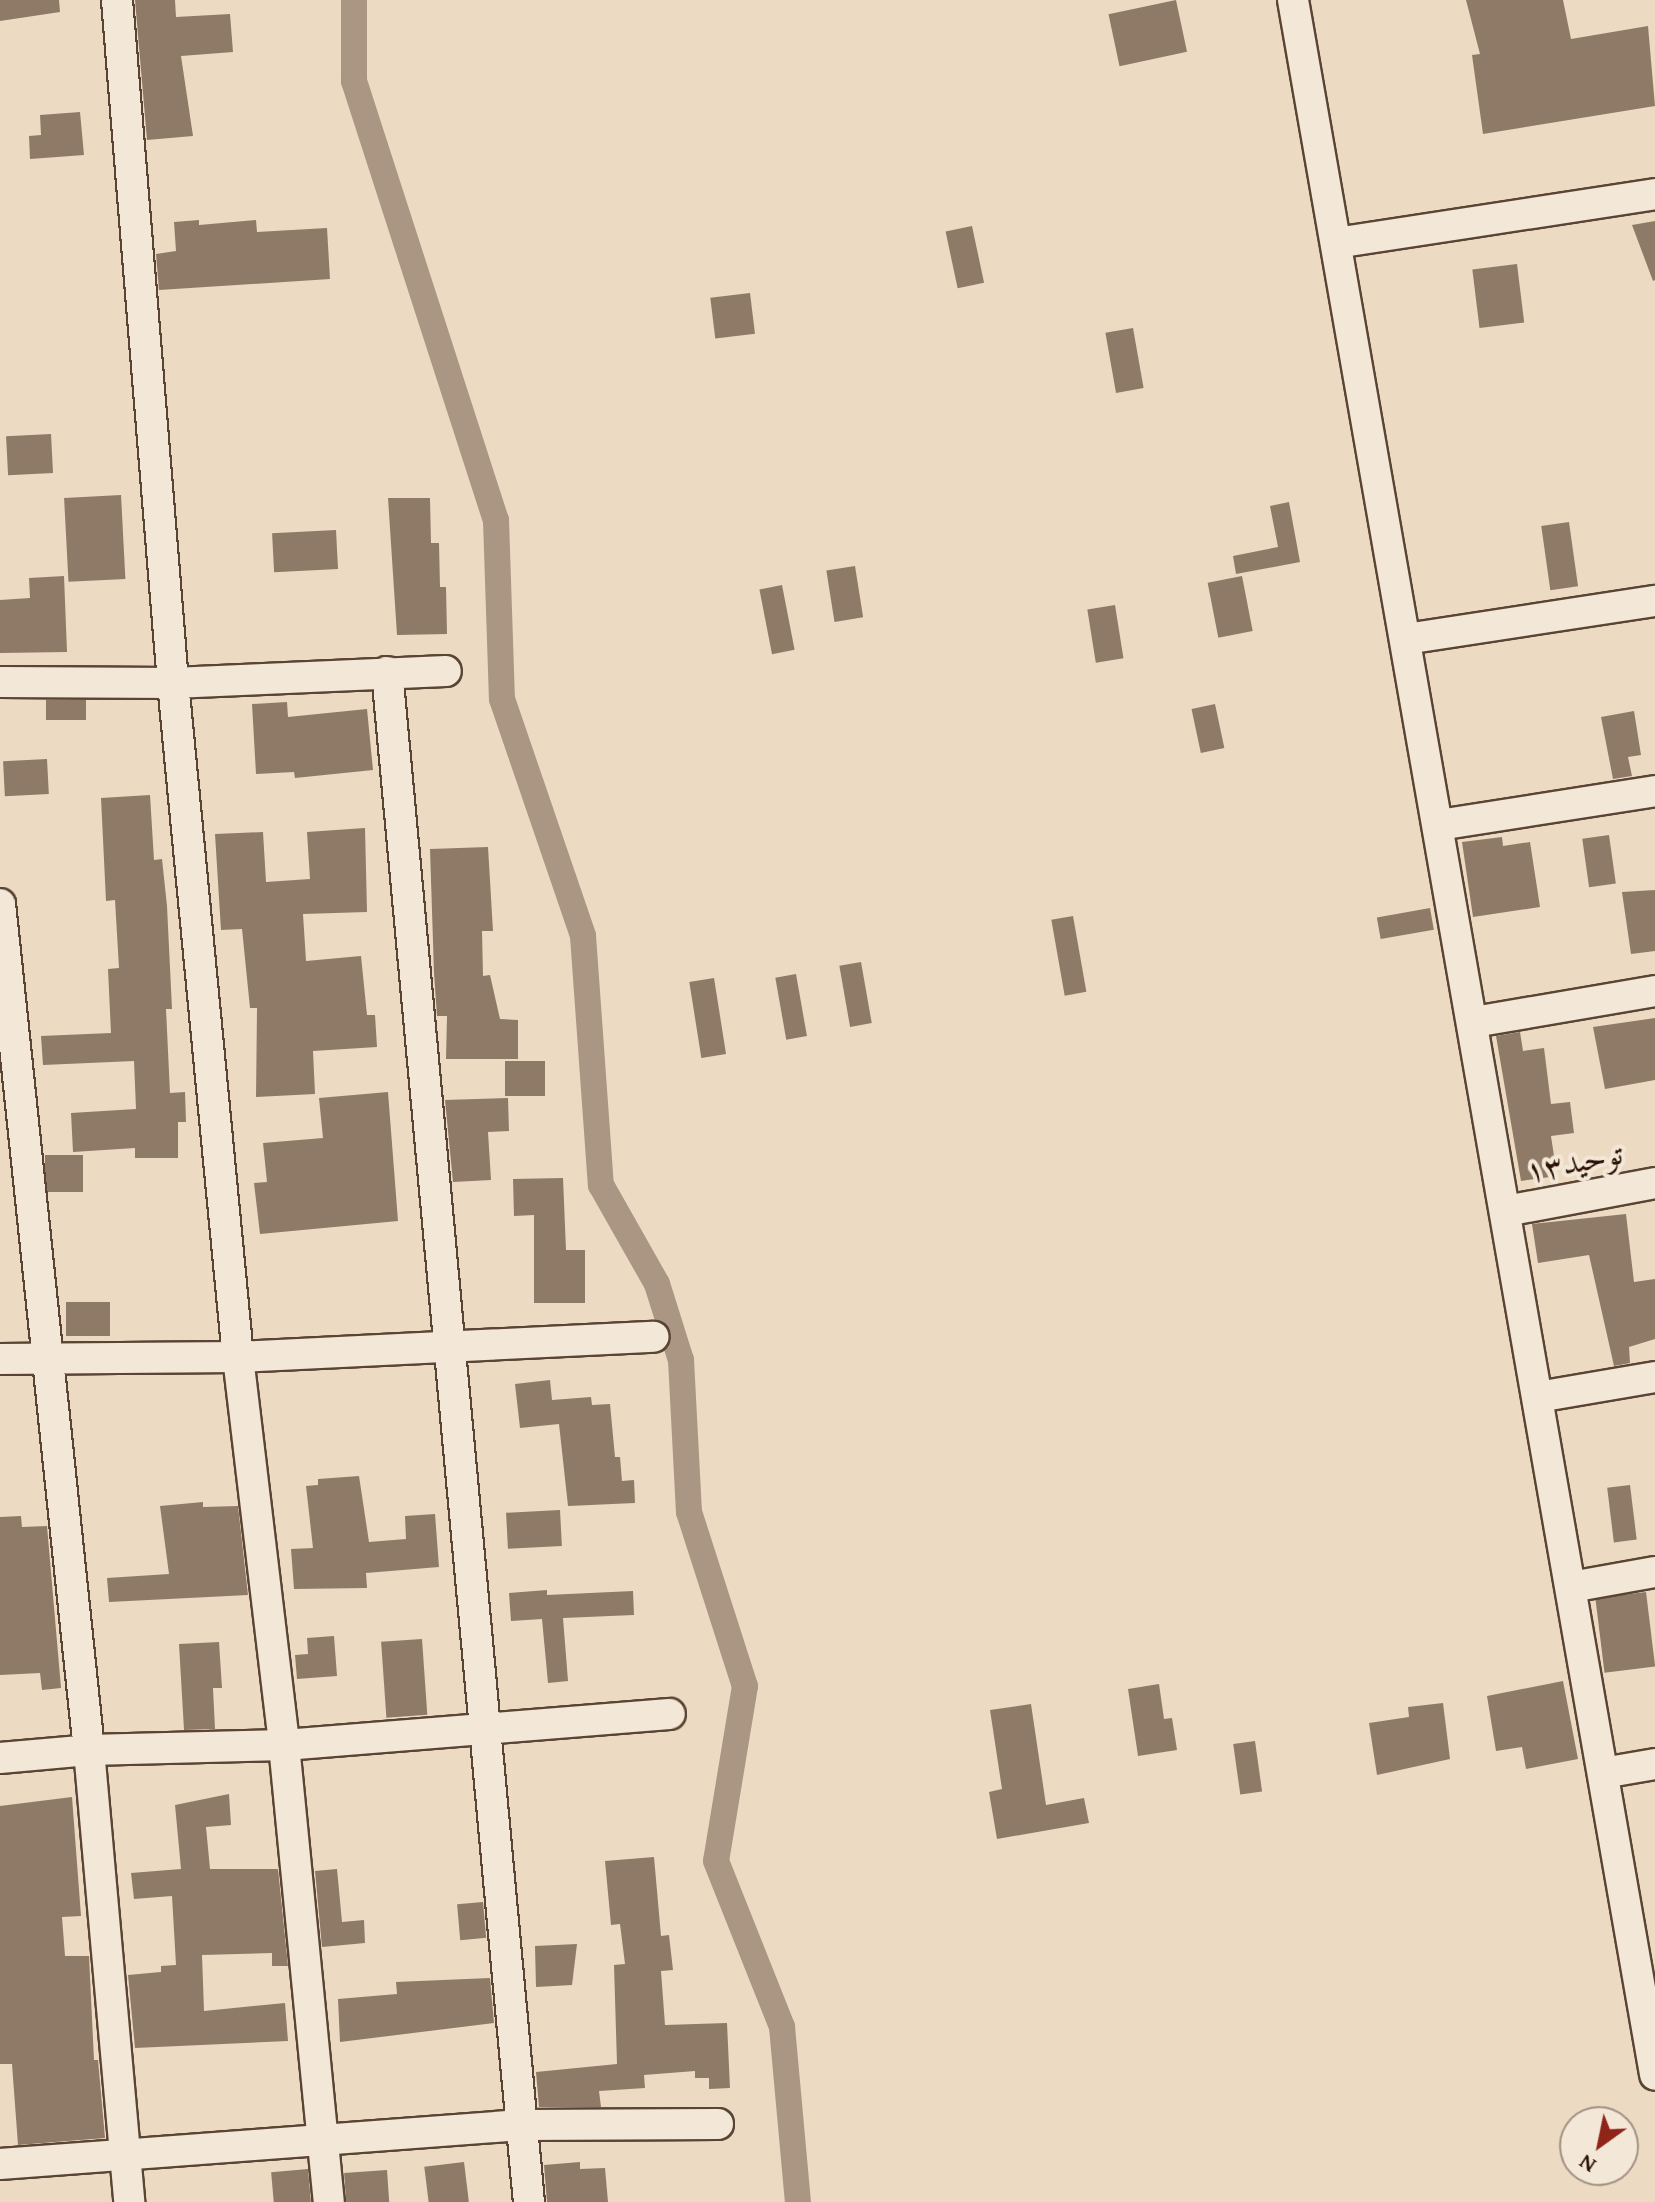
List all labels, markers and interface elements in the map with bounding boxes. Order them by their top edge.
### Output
street label: توحید۱۳ [1522,1134,1626,1190]
north arrow [1559,2106,1639,2186]
text: N [1572,2147,1602,2182]

